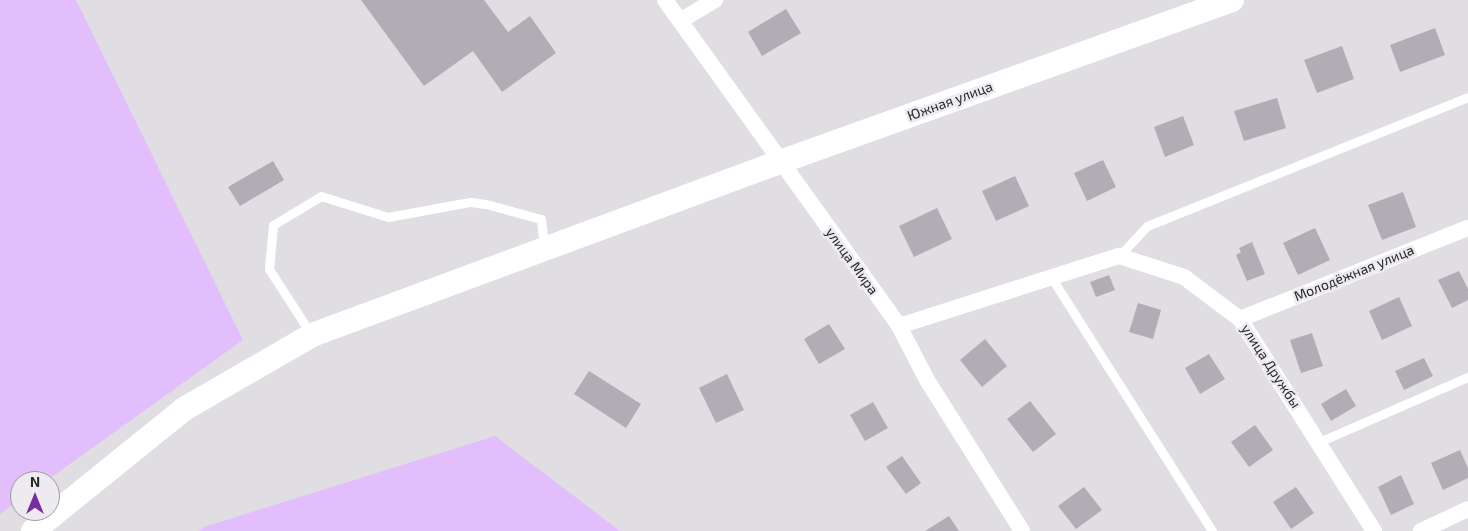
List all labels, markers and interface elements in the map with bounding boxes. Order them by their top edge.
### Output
street label: Южная улица [905,78,995,124]
street label: улица Мира [822,224,882,298]
street label: Молодёжная улица [1291,241,1417,305]
street label: улица Дружбы [1238,321,1304,411]
north arrow [10,471,60,521]
text: N [30,473,40,490]

